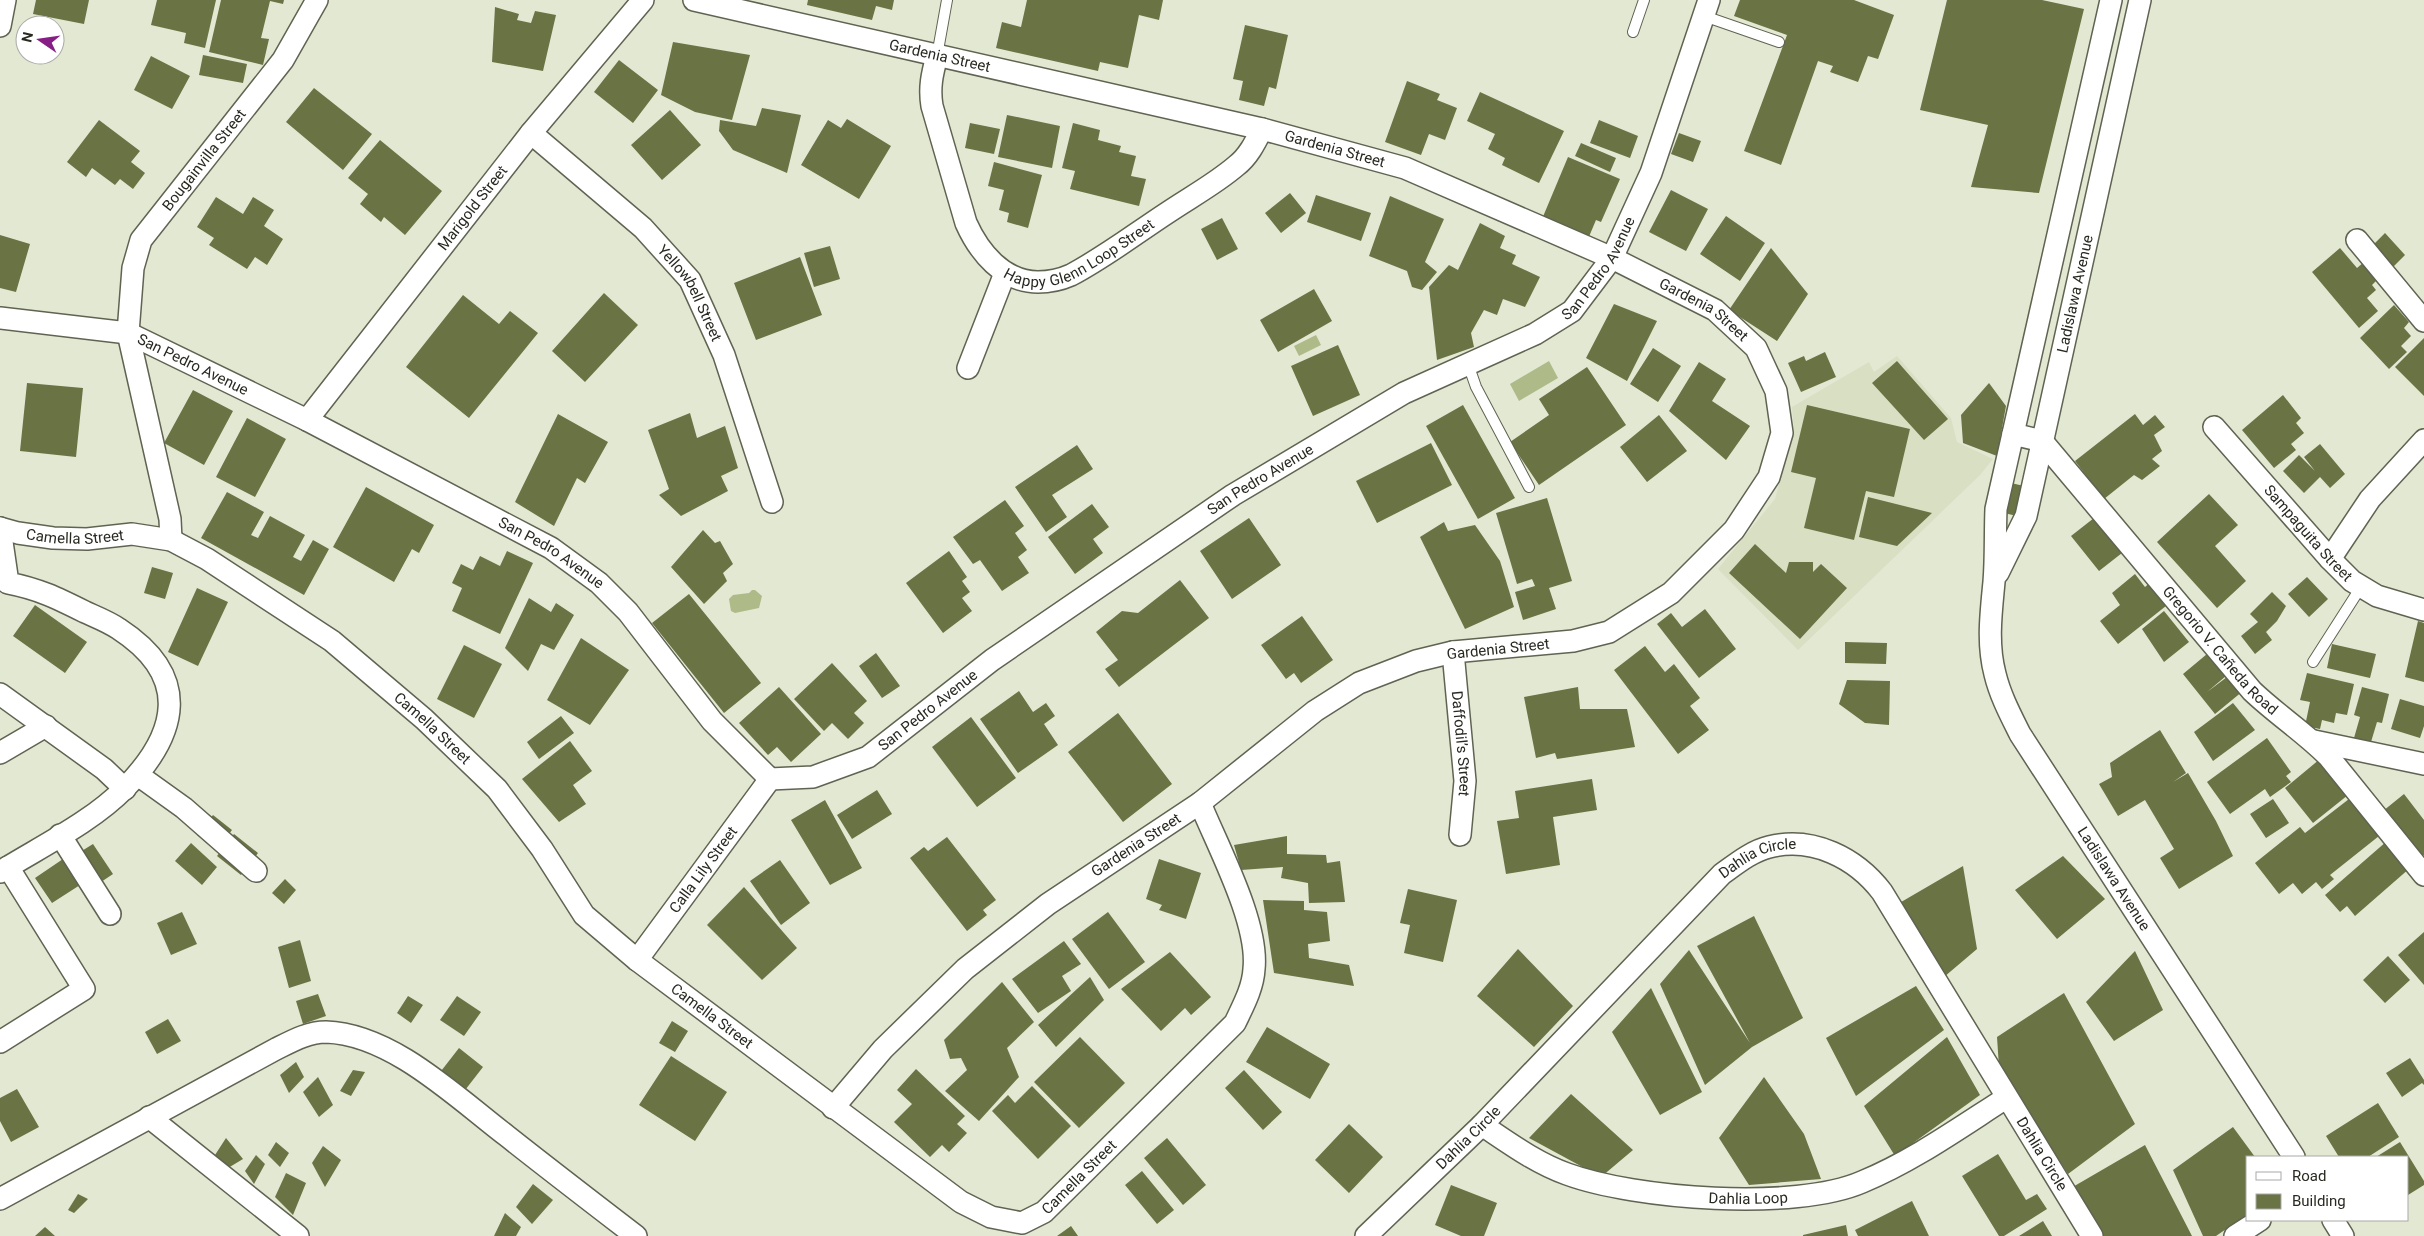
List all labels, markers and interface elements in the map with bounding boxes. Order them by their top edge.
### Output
north arrow [15,15,65,65]
text: N [18,30,36,44]
street label: Gardenia Street [887,36,992,76]
street label: Bougainvilla Street [159,105,250,214]
street label: Gardenia Street [1283,127,1387,171]
street label: Marigold Street [434,162,511,254]
street label: San Pedro Avenue [1558,214,1639,324]
street label: Happy Glenn Loop Street [1001,215,1158,291]
street label: Ladislawa Avenue [2053,233,2097,355]
street label: Yellowbell Street [654,241,726,344]
street label: Gardenia Street [1656,274,1752,345]
street label: San Pedro Avenue [134,330,251,399]
street label: San Pedro Avenue [1204,440,1317,519]
street label: Sampaguita Street [2260,481,2356,585]
street label: San Pedro Avenue [495,513,607,593]
street label: Camella Street [25,525,125,548]
street label: Gregorio V. Cañeda Road [2159,582,2282,719]
street label: Gardenia Street [1446,635,1550,663]
street label: San Pedro Avenue [875,666,981,755]
street label: Camella Street [390,688,475,768]
street label: Daffodil’s Street [1448,690,1474,797]
street label: Gardenia Street [1088,809,1184,881]
street label: Calla Lily Street [666,823,741,917]
street label: Ladislawa Avenue [2074,823,2154,934]
street label: Dahlia Circle [1715,835,1796,882]
street label: Camella Street [667,979,757,1053]
street label: Dahlia Circle [1432,1102,1505,1173]
street label: Dahlia Circle [2013,1114,2071,1194]
street label: Camella Street [1038,1136,1120,1218]
legend [2246,1156,2409,1221]
text: Road [2292,1167,2326,1185]
street label: Dahlia Loop [1708,1188,1788,1208]
text: Building [2292,1192,2346,1210]

